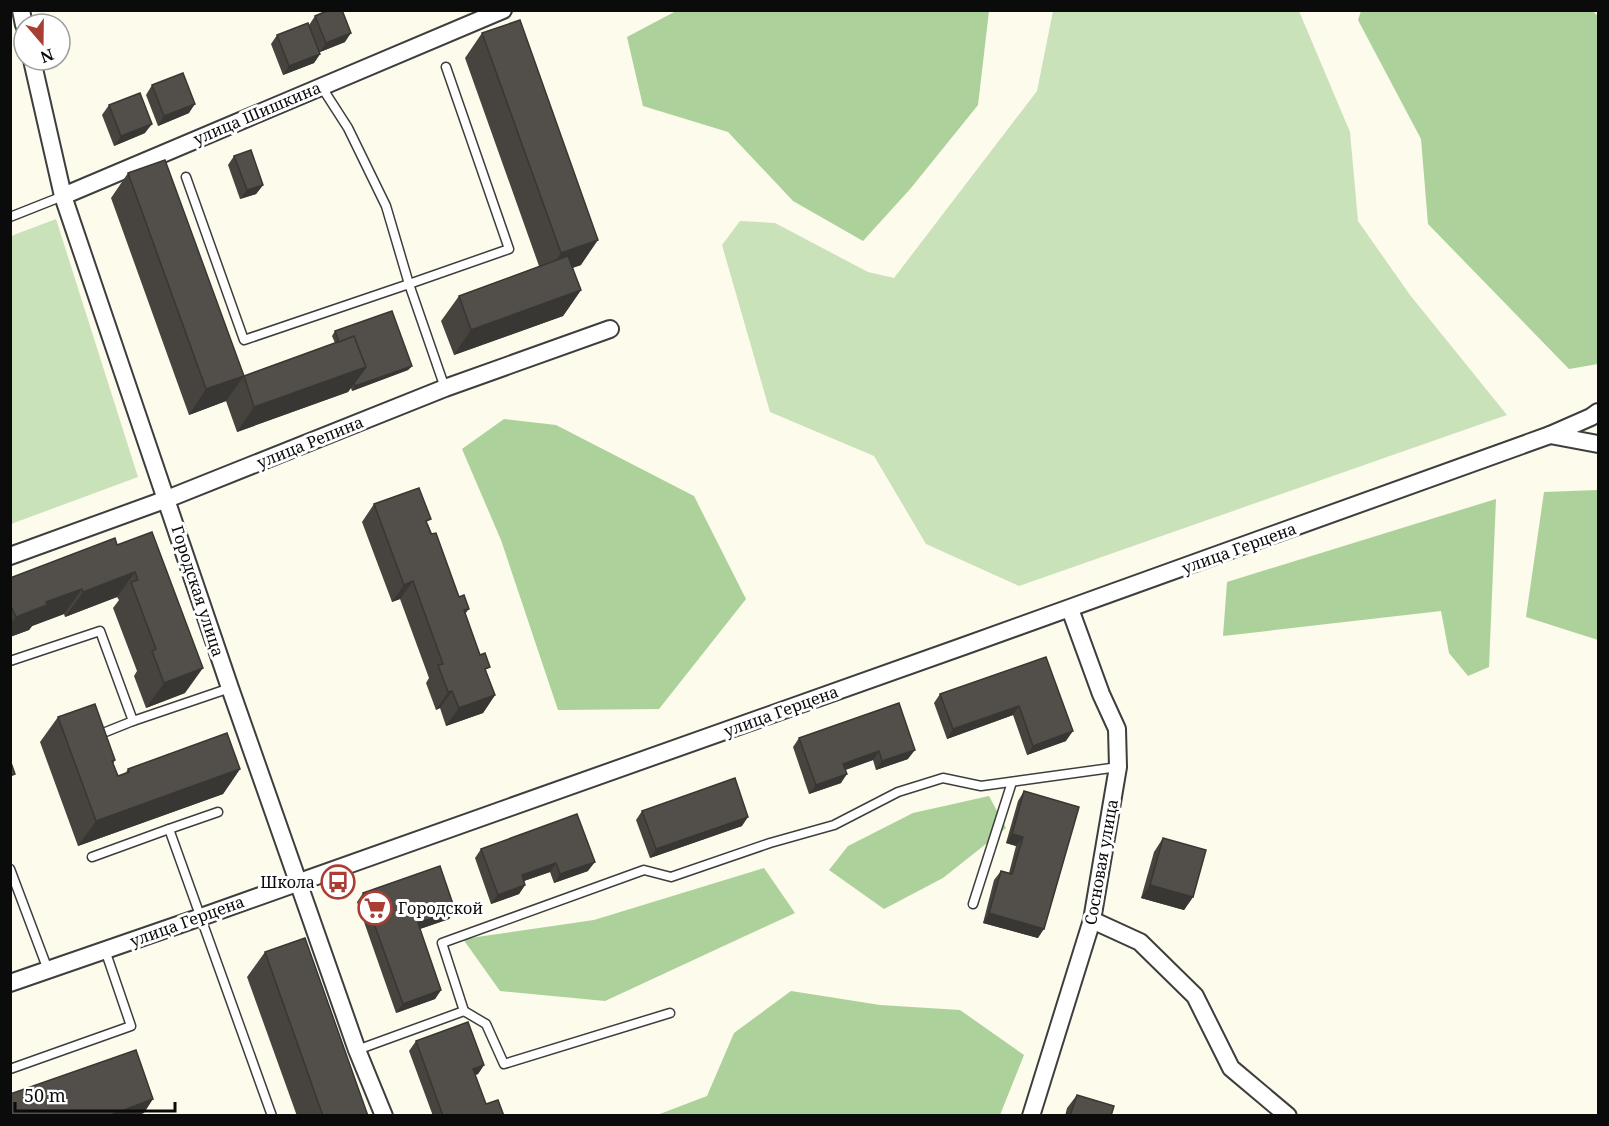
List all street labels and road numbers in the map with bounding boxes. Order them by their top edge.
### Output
street label: улица Шишкина [190,76,324,150]
street label: улица Репина [253,411,367,473]
street label: улица Герцена [1179,517,1299,579]
street label: Городская улица [166,523,230,659]
street label: улица Герцена [721,680,841,742]
street label: Сосновая улица [1079,797,1123,927]
street label: улица Герцена [127,890,247,952]

